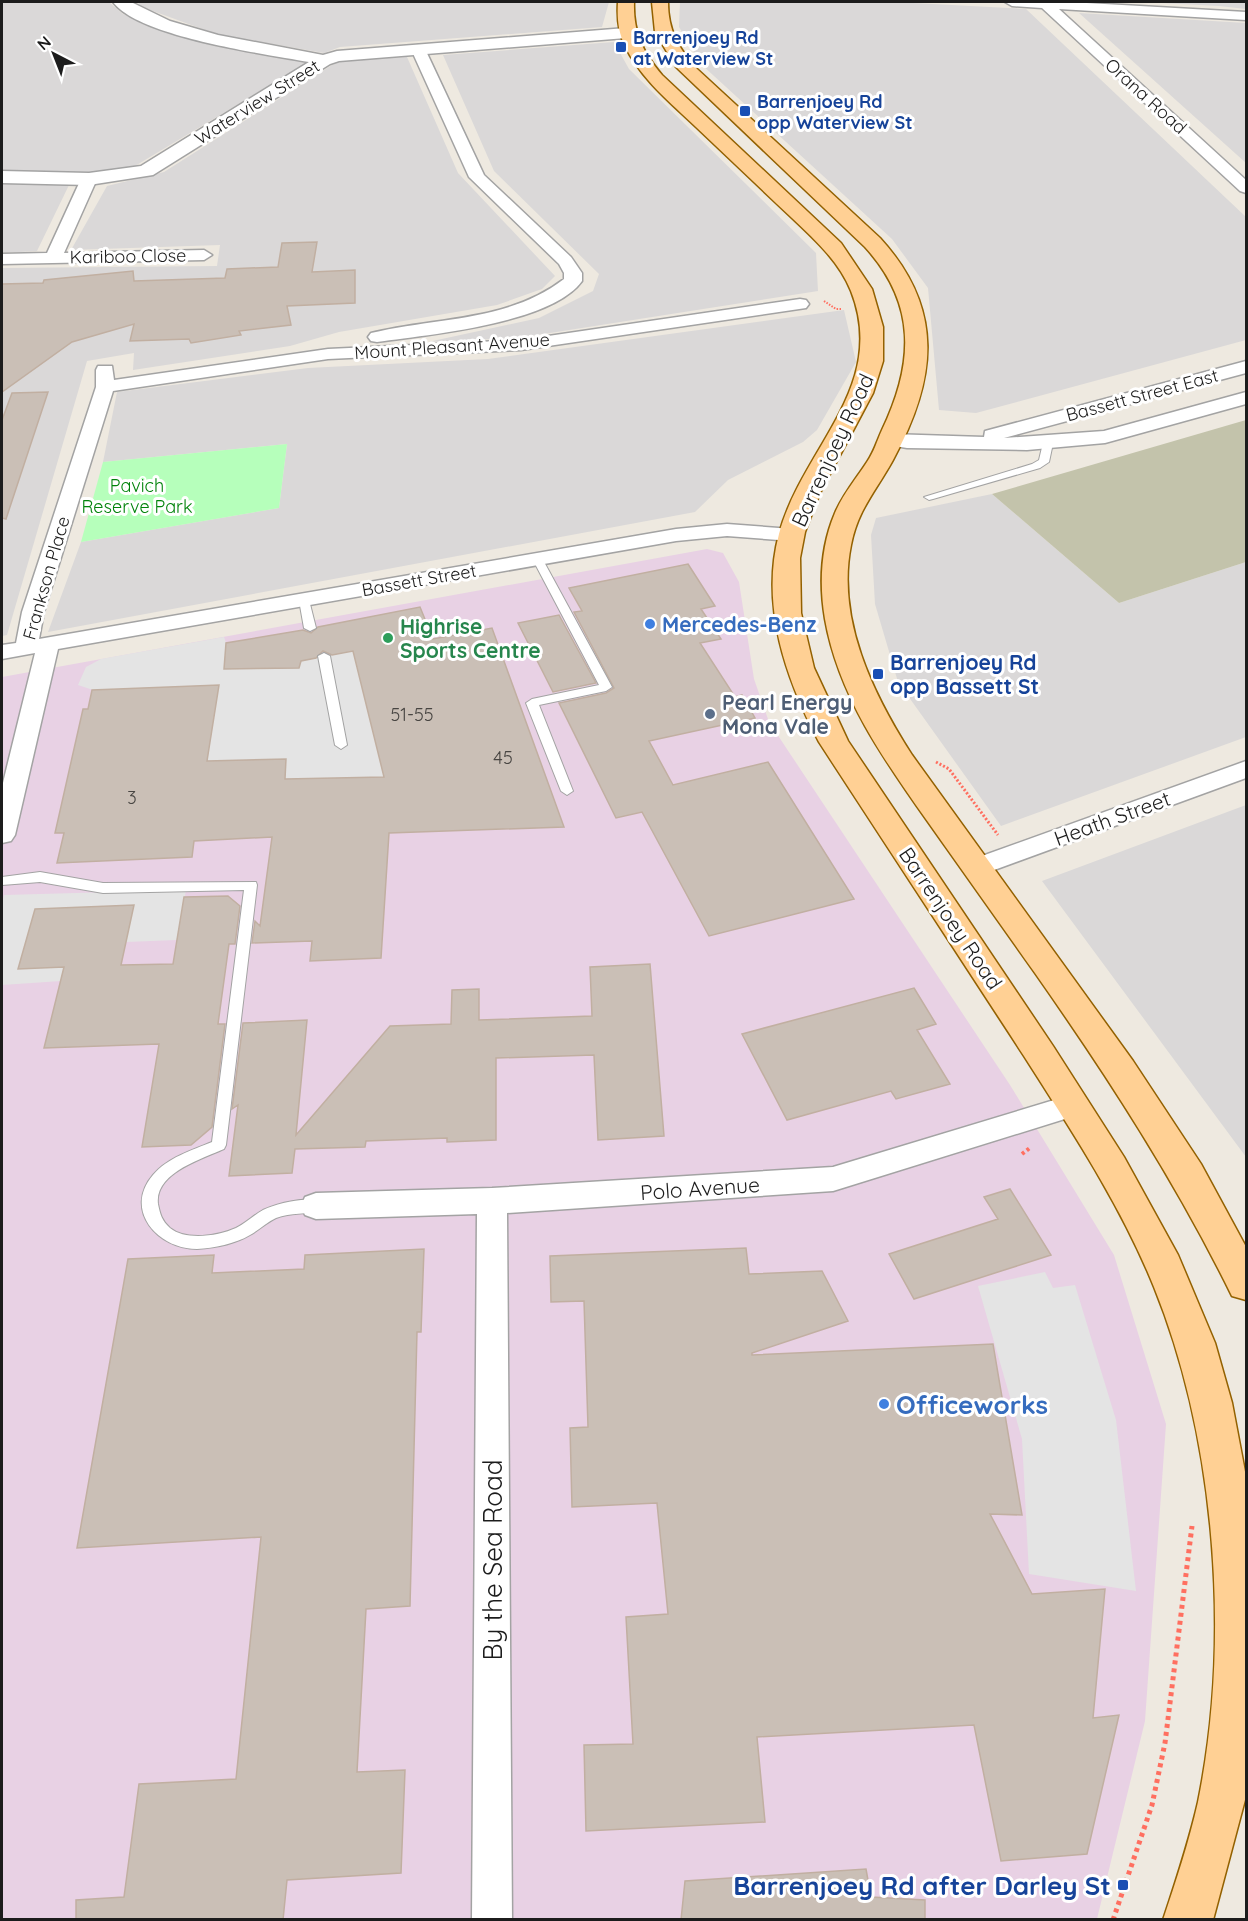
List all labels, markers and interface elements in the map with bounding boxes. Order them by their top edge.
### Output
north arrow [24,24,84,84]
place label: Barrenjoey Rd at Waterview St [633,26,773,70]
text: N [33,31,55,54]
marker: Barrenjoey Rd at Waterview St [614,40,628,54]
street label: Orana Road [1100,53,1192,139]
street label: Waterview Street [190,54,324,150]
place label: Barrenjoey Rd opp Waterview St [757,90,913,134]
marker: Barrenjoey Rd opp Waterview St [738,104,752,118]
street label: Kariboo Close [70,243,186,269]
street label: Mount Pleasant Avenue [354,328,550,364]
street label: Bassett Street East [1063,364,1221,426]
street label: Barrenjoey Road [785,369,879,531]
park label: Pavich Reserve Park [81,474,193,518]
street label: Frankson Place [17,514,75,642]
street label: Bassett Street [360,559,478,601]
place label: Mercedes-Benz [662,611,816,637]
place label: Highrise Sports Centre [400,613,541,663]
marker: Mercedes-Benz [643,617,657,631]
marker: Highrise Sports Centre [381,631,395,645]
place label: Barrenjoey Rd opp Bassett St [890,649,1039,699]
marker: Barrenjoey Rd opp Bassett St [871,667,885,681]
place label: Pearl Energy Mona Vale [722,689,852,739]
house number: 51-55 [390,703,434,726]
marker: Pearl Energy Mona Vale [703,707,717,721]
house number: 45 [493,746,513,769]
street label: Heath Street [1050,785,1174,851]
house number: 3 [127,786,137,809]
street label: Barrenjoey Road [894,842,1008,994]
street label: Polo Avenue [639,1171,761,1205]
place label: Officeworks [896,1388,1048,1421]
marker: Officeworks [877,1397,891,1411]
street label: By the Sea Road [476,1460,509,1660]
place label: Barrenjoey Rd after Darley St [733,1869,1111,1902]
marker: Barrenjoey Rd after Darley St [1116,1878,1130,1892]

